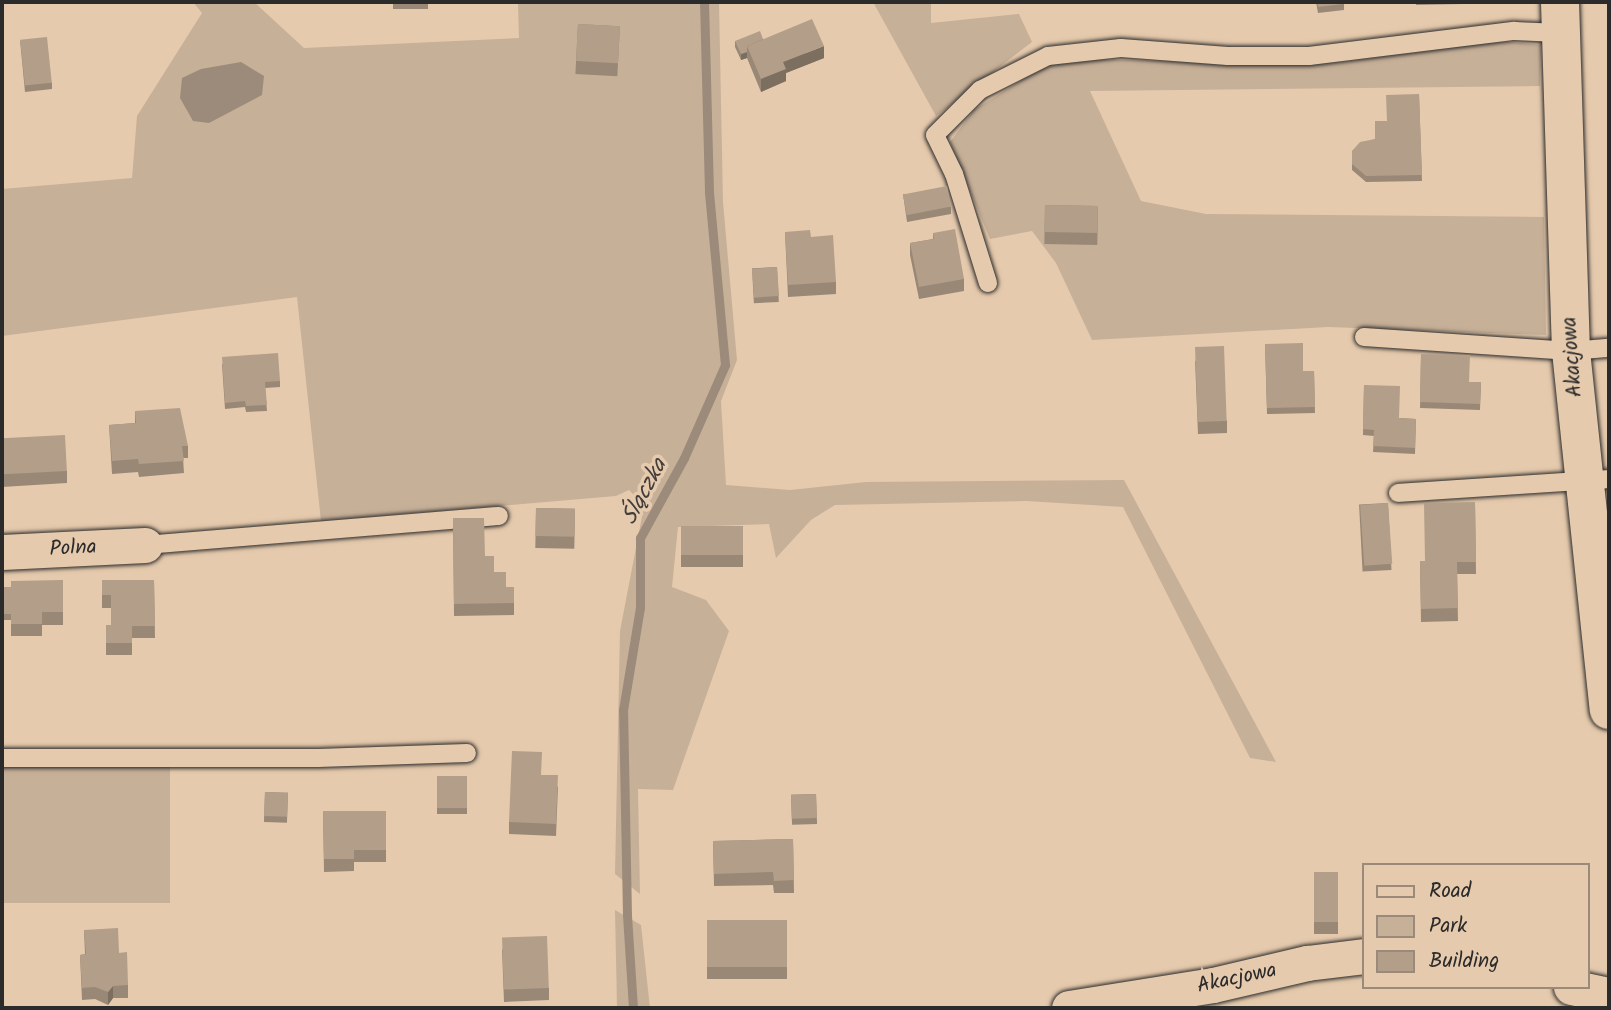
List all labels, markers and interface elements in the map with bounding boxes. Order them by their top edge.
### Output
street label: Akacjowa [1558,316,1588,398]
water label: Ślączka [616,454,674,530]
street label: Polna [49,535,97,563]
legend [1362,863,1590,989]
text: Road [1429,875,1471,908]
text: Park [1429,910,1467,943]
text: Building [1429,945,1499,978]
street label: Akacjowa [1195,958,1279,1000]

